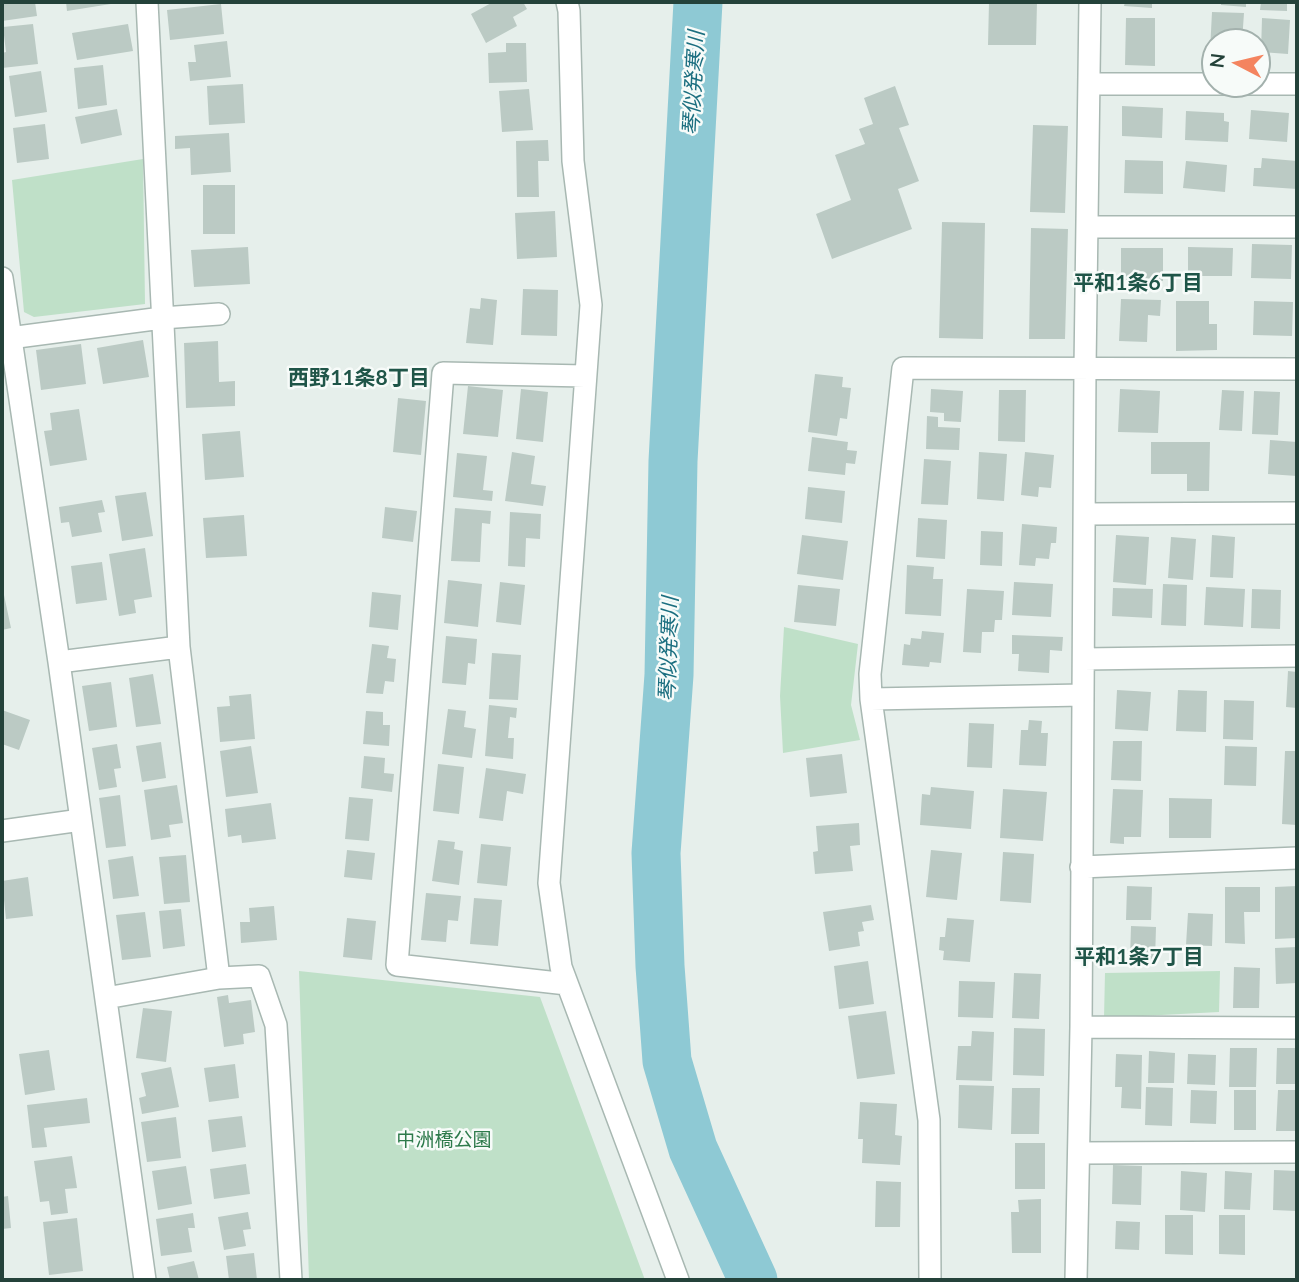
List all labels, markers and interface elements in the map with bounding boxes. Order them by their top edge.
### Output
north arrow [1201,28,1271,98]
water label: 琴似発寒川 [679,30,709,136]
text: N [1204,52,1229,69]
district label: 平和1条6丁目 [1073,270,1203,296]
district label: 西野11条8丁目 [288,365,430,391]
water label: 琴似発寒川 [655,596,683,702]
district label: 平和1条7丁目 [1074,944,1204,970]
park label: 中洲橋公園 [397,1129,491,1151]

